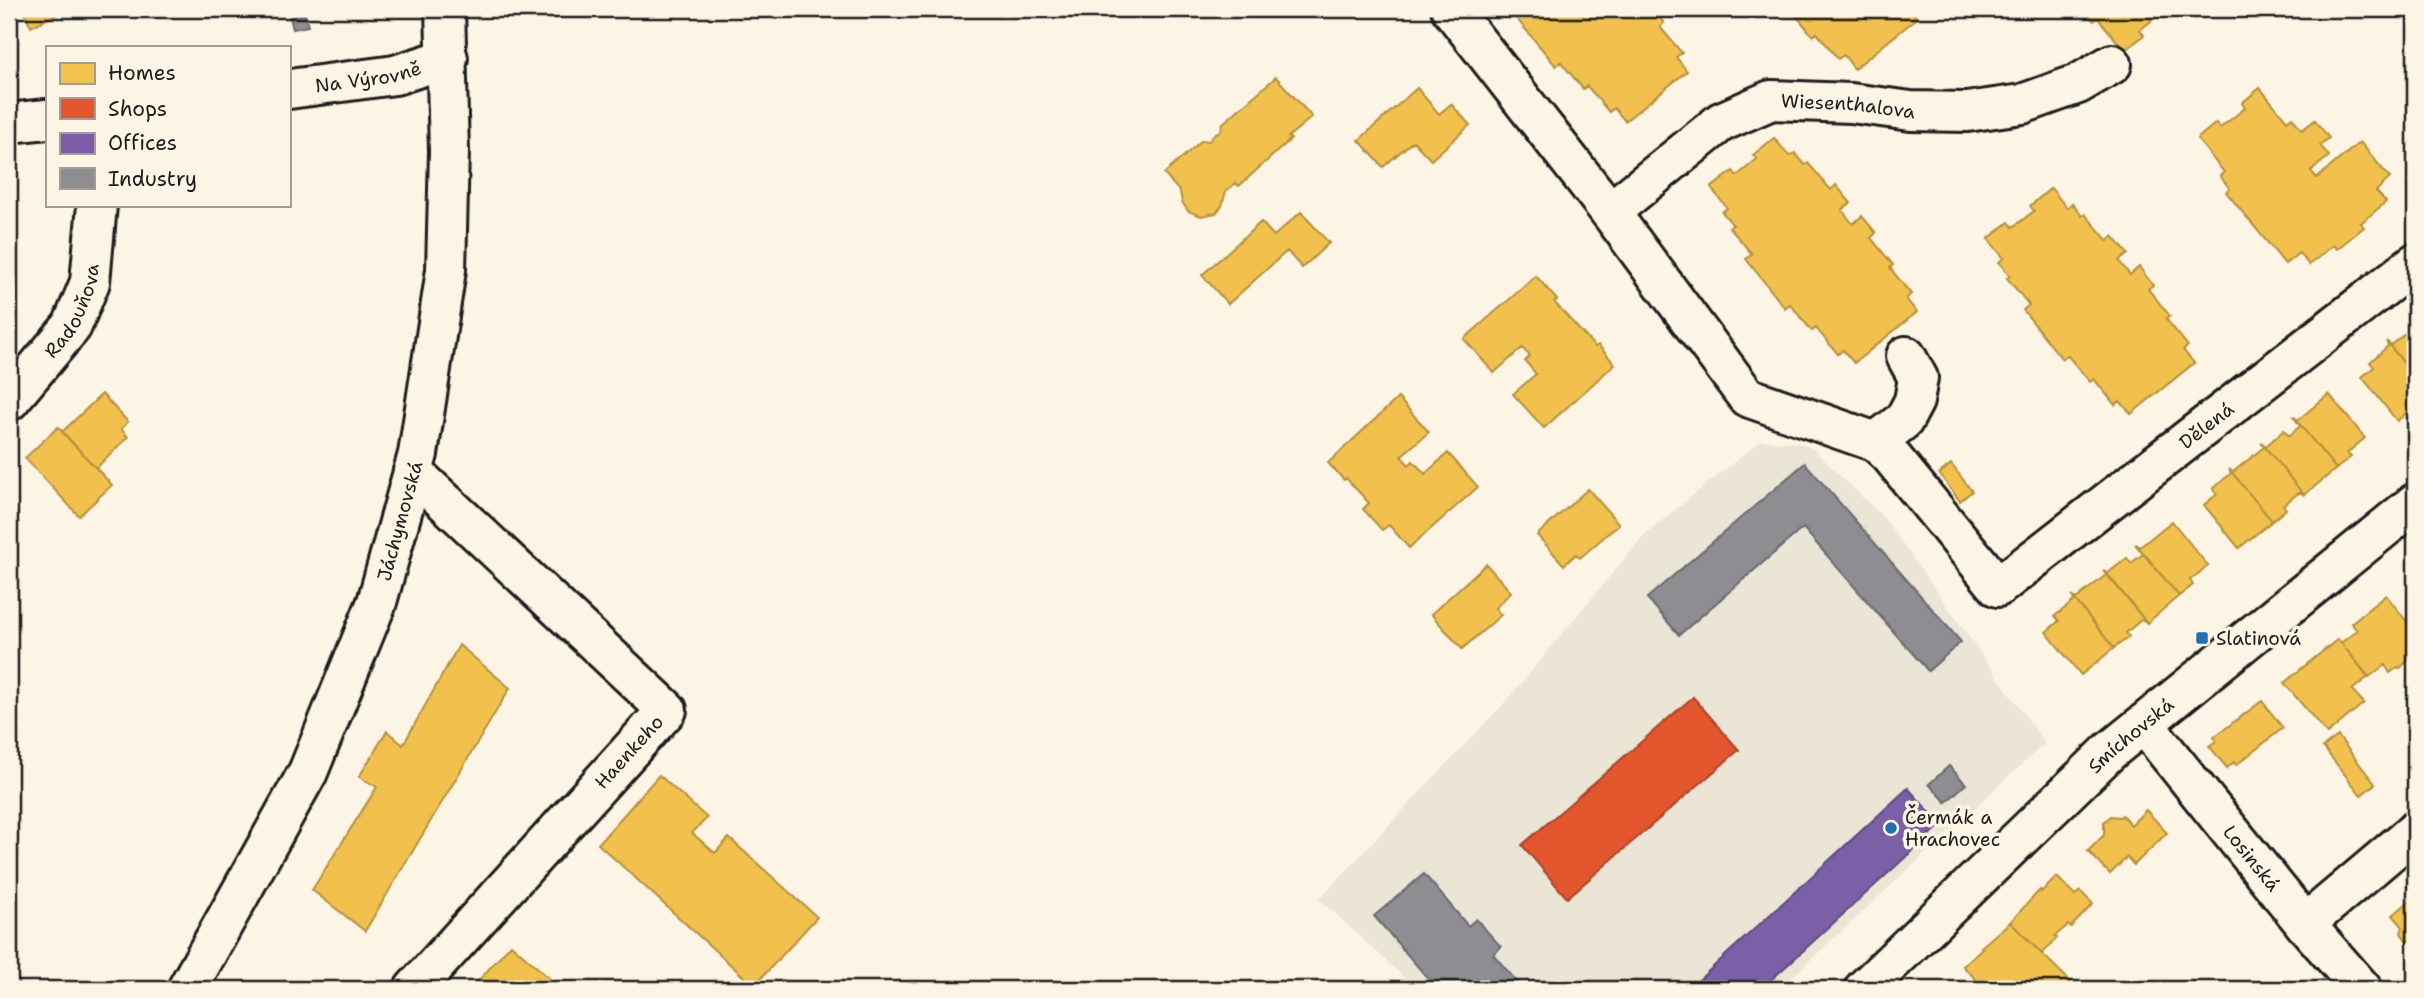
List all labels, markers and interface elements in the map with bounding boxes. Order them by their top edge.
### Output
legend [46,46,290,206]
street label: Na Výrovně [314,55,424,98]
text: Homes [108,59,176,87]
street label: Wiesenthalova [1781,88,1917,124]
text: Shops [108,95,167,123]
text: Offices [108,129,177,157]
text: Industry [108,165,197,193]
street label: Radouňova [38,263,104,363]
street label: Dělená [2174,396,2239,454]
street label: Jáchymovská [371,458,428,584]
place label: Slatinová [2216,626,2301,651]
marker: Slatinová [2194,630,2210,646]
street label: Smíchovská [2082,692,2179,779]
street label: Haenkeho [589,710,669,794]
place label: Čermák a Hrachovec [1905,804,2000,852]
marker: Čermák a Hrachovec [1883,820,1899,836]
street label: Losinská [2218,820,2286,896]

